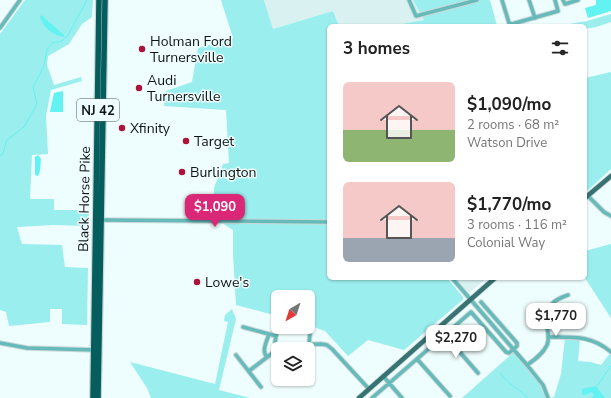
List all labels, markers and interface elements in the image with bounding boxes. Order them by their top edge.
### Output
place label: Holman Ford Turnersville [150,32,232,67]
text: 3 homes [343,37,410,60]
icon: filters [549,37,571,59]
marker: Holman Ford Turnersville [137,44,147,54]
place label: Audi Turnersville [147,71,220,106]
marker: Audi Turnersville [134,83,144,93]
text: $1,090/mo [467,93,551,116]
icon: home [375,98,423,146]
road number: NJ 42 [77,99,119,121]
text: 2 rooms · 68 m² [467,116,559,134]
place label: Xfinity [130,119,171,138]
marker: Xfinity [117,123,127,133]
place label: Target [194,132,234,151]
text: Watson Drive [467,134,547,152]
marker: Target [181,136,191,146]
street label: Black Horse Pike [74,146,95,252]
place label: Burlington [190,163,256,182]
marker: Burlington [177,167,187,177]
text: $1,770/mo [467,193,551,216]
pin: $1,090 [182,194,248,228]
text: $1,090 [194,198,236,216]
icon: home [375,198,423,246]
text: 3 rooms · 116 m² [467,216,567,234]
text: Colonial Way [467,234,545,252]
place label: Lowe's [205,273,249,292]
marker: Lowe's [192,277,202,287]
north arrow [271,290,315,334]
map controls [271,290,315,386]
pin: $1,770 [523,303,589,337]
text: $1,770 [535,307,577,325]
pin: $2,270 [423,325,489,359]
text: $2,270 [435,329,477,347]
button: layers [271,342,315,386]

